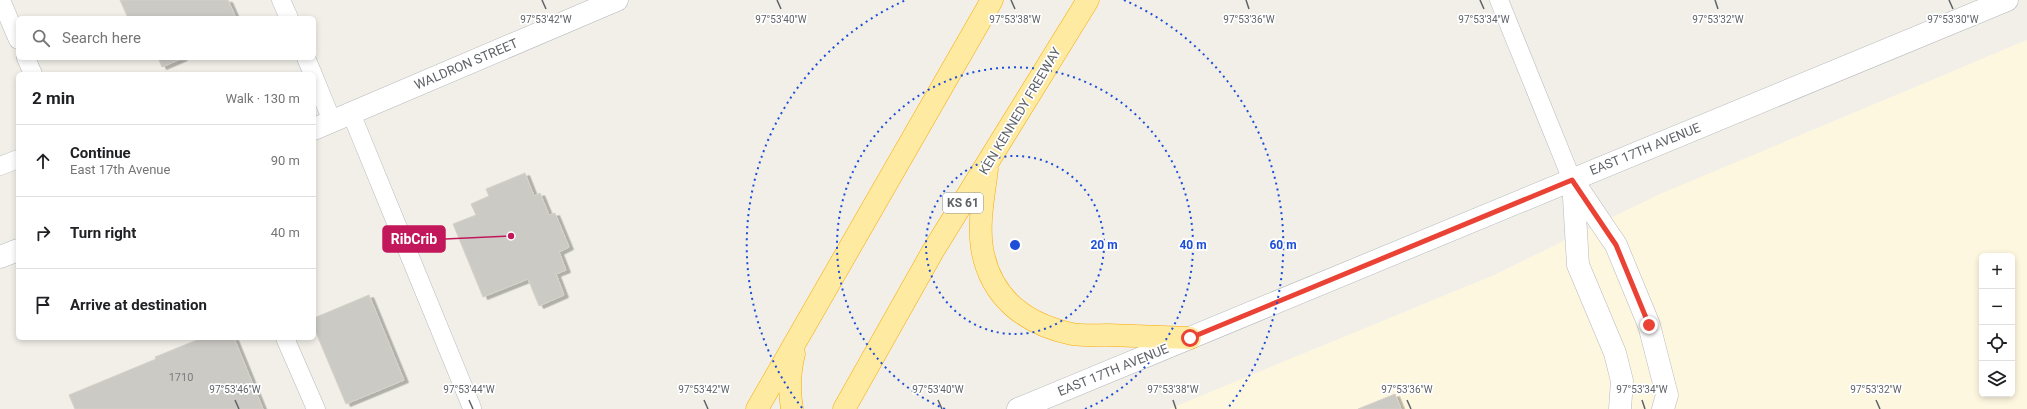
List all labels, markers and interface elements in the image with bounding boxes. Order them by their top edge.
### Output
text: 97°53'42"W [520,14,572,25]
text: 97°53'40"W [755,14,807,25]
text: 97°53'38"W [989,14,1041,25]
text: 97°53'36"W [1223,14,1275,25]
text: 97°53'34"W [1458,14,1510,25]
text: 97°53'32"W [1692,14,1744,25]
text: 97°53'30"W [1927,14,1979,25]
search box [16,16,316,60]
icon: search [30,27,52,49]
text: Search here [62,29,141,47]
street label: WALDRON STREET [412,35,520,93]
street label: KEN KENNEDY FREEWAY [976,45,1064,177]
text: 2 min [32,88,75,108]
text: Walk · 130 m [225,91,300,106]
street label: EAST 17TH AVENUE [1588,120,1702,178]
text: Continue [70,144,131,162]
icon: ahead [32,150,54,172]
text: 90 m [271,153,300,168]
text: East 17th Avenue [70,162,170,177]
road number: KS 61 [943,193,983,213]
icon: right [32,222,54,244]
text: Turn right [70,224,136,242]
text: 40 m [271,225,300,240]
callout: RibCrib [383,226,445,252]
text: RibCrib [391,231,437,247]
centre of rings [1008,238,1022,252]
text: 20 m [1090,238,1118,252]
text: 40 m [1179,238,1207,252]
text: 60 m [1269,238,1297,252]
map controls [1979,253,2015,397]
button: + [1979,253,2015,289]
button: − [1979,289,2015,325]
icon: arrive [32,294,54,316]
text: Arrive at destination [70,296,207,314]
route end [1640,316,1658,334]
button: locate [1979,325,2015,361]
route start [1181,329,1199,347]
street label: EAST 17TH AVENUE [1056,341,1170,399]
button: layers [1979,361,2015,397]
house number: 1710 [169,371,193,384]
text: 97°53'46"W [209,384,261,395]
text: 97°53'44"W [443,384,495,395]
text: 97°53'42"W [678,384,730,395]
text: 97°53'40"W [912,384,964,395]
text: 97°53'38"W [1147,384,1199,395]
text: 97°53'36"W [1381,384,1433,395]
text: 97°53'34"W [1616,384,1668,395]
text: 97°53'32"W [1850,384,1902,395]

